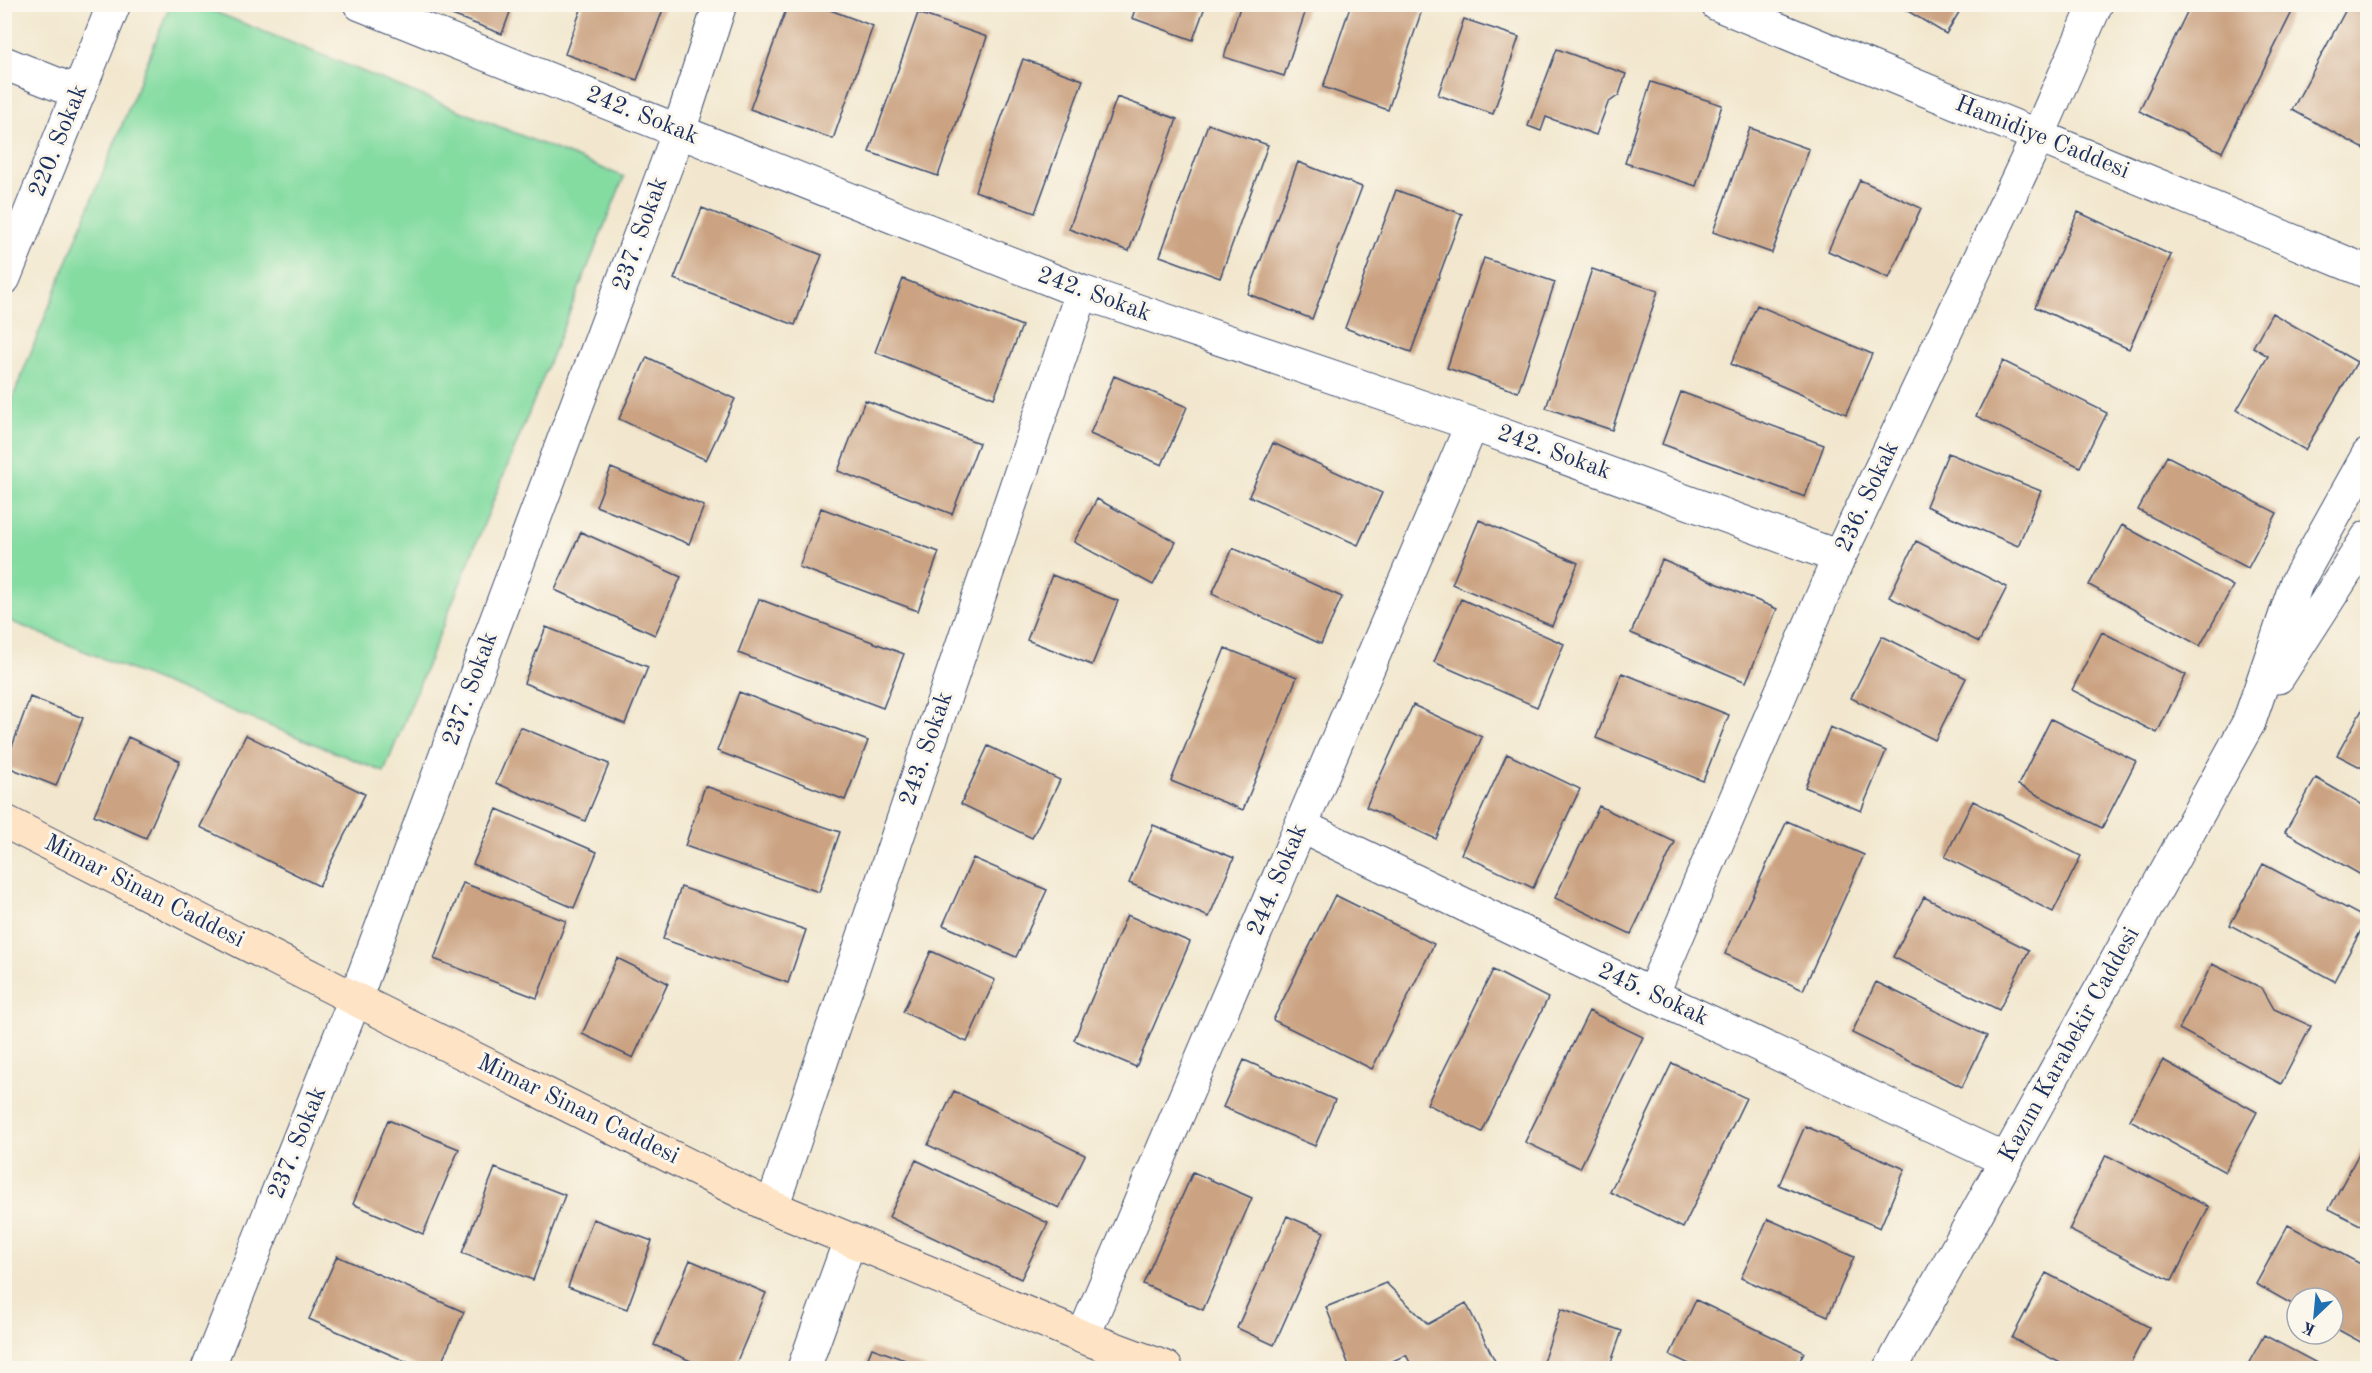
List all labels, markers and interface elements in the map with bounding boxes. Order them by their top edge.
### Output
street label: 220. Sokak [26,81,92,201]
street label: 242. Sokak [582,83,702,149]
street label: Hamidiye Caddesi [1951,92,2133,184]
street label: 237. Sokak [609,174,673,294]
street label: 242. Sokak [1034,263,1154,327]
street label: 242. Sokak [1494,421,1614,485]
street label: 236. Sokak [1832,438,1904,556]
street label: 237. Sokak [439,629,503,749]
street label: 243. Sokak [896,689,958,809]
street label: 244. Sokak [1244,821,1312,939]
street label: Mimar Sinan Caddesi [40,831,248,953]
street label: Kazım Karabekir Caddesi [1995,924,2145,1166]
street label: 245. Sokak [1594,959,1712,1031]
street label: Mimar Sinan Caddesi [473,1051,683,1169]
street label: 237. Sokak [265,1083,331,1203]
north arrow [2285,1286,2345,1346]
text: K [2300,1318,2318,1338]

